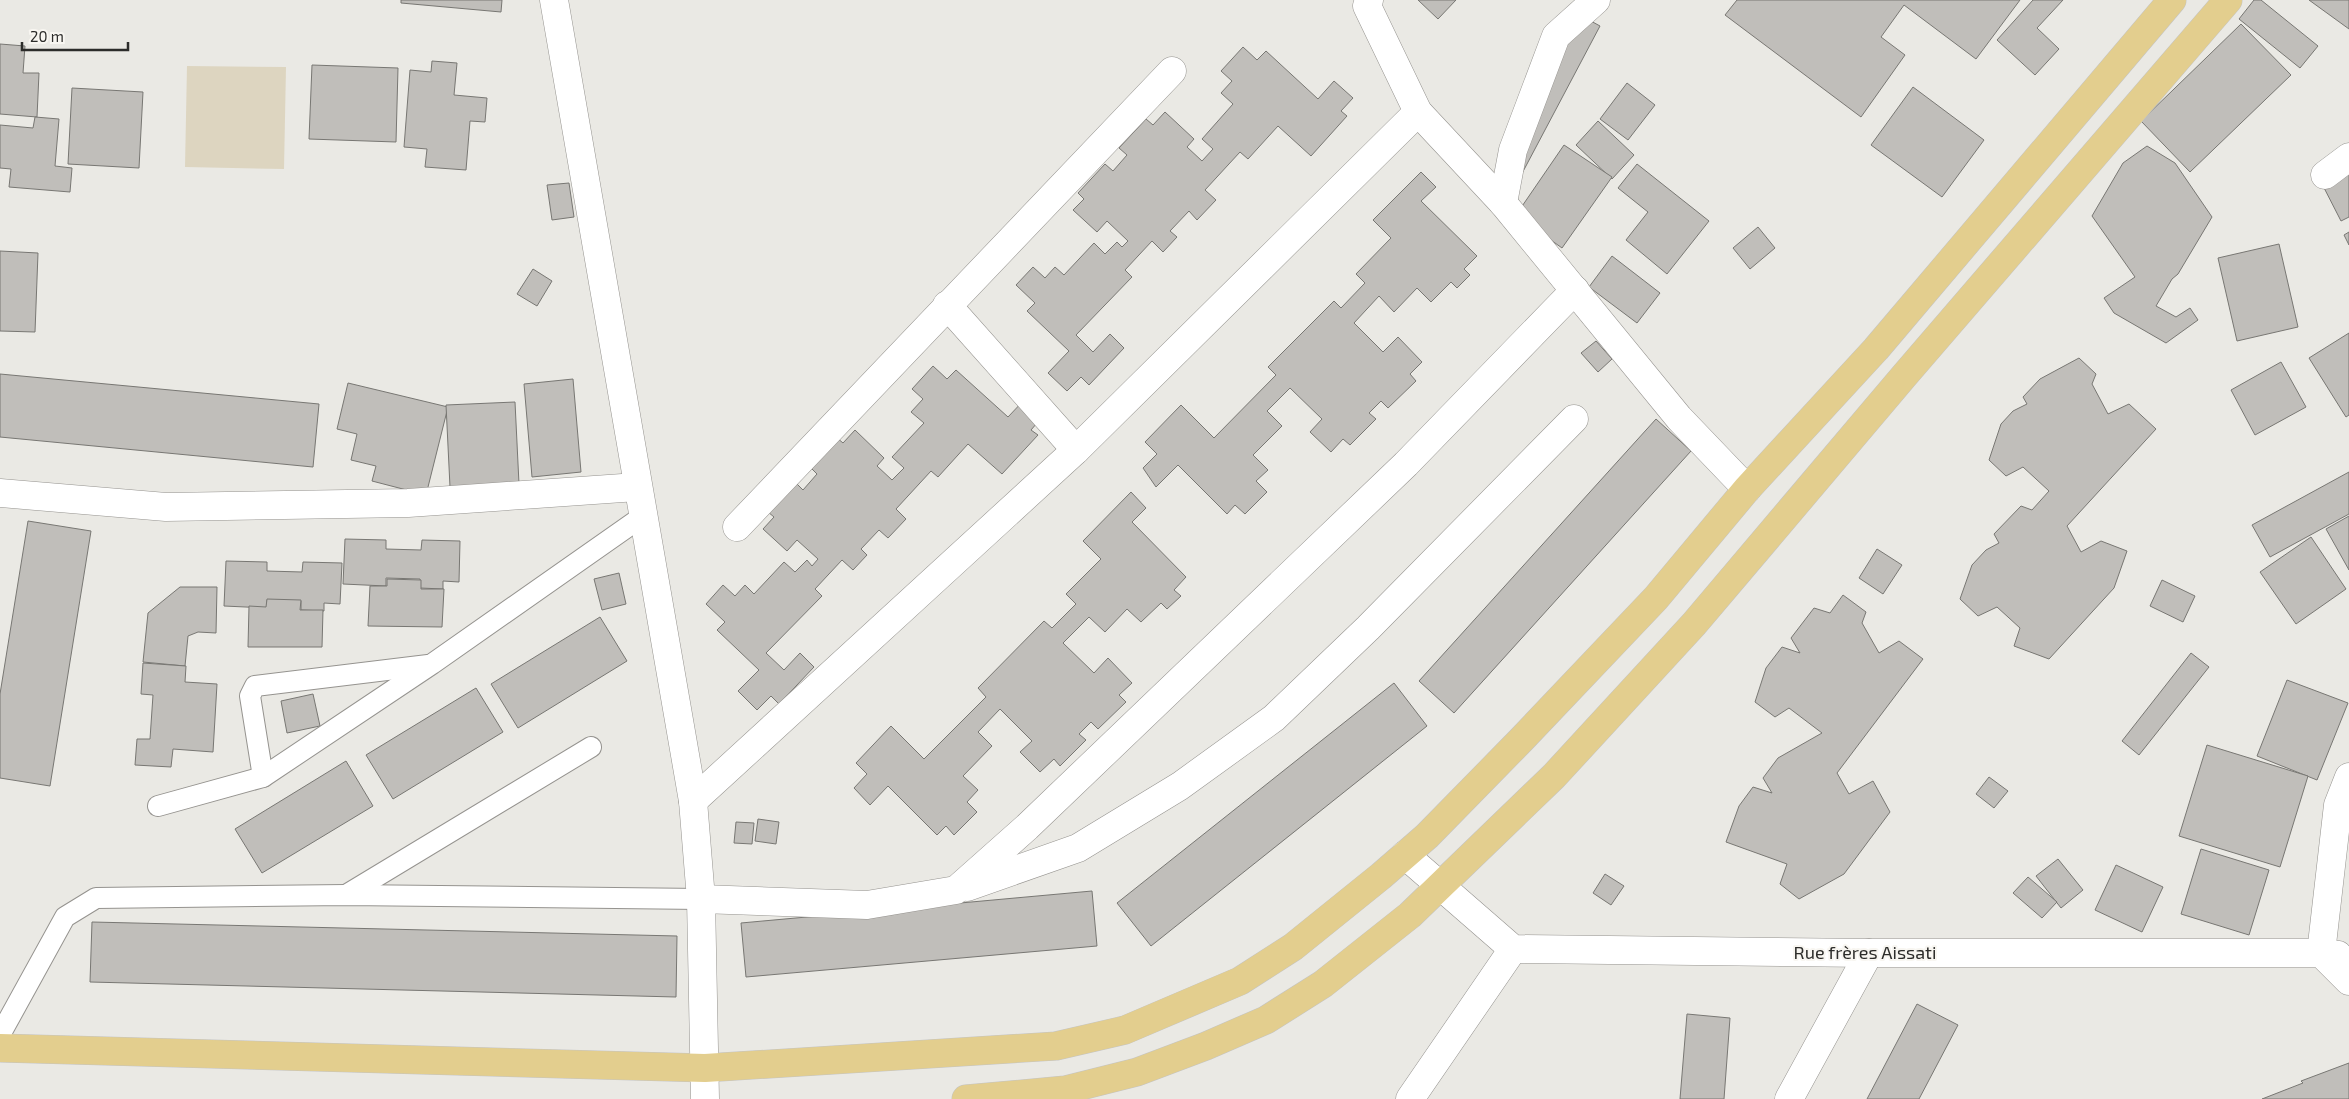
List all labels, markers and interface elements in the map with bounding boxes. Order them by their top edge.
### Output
scale bar [22,20,129,52]
text: 20 m [30,27,64,45]
street label: Rue frères Aissati [1794,941,1936,963]

